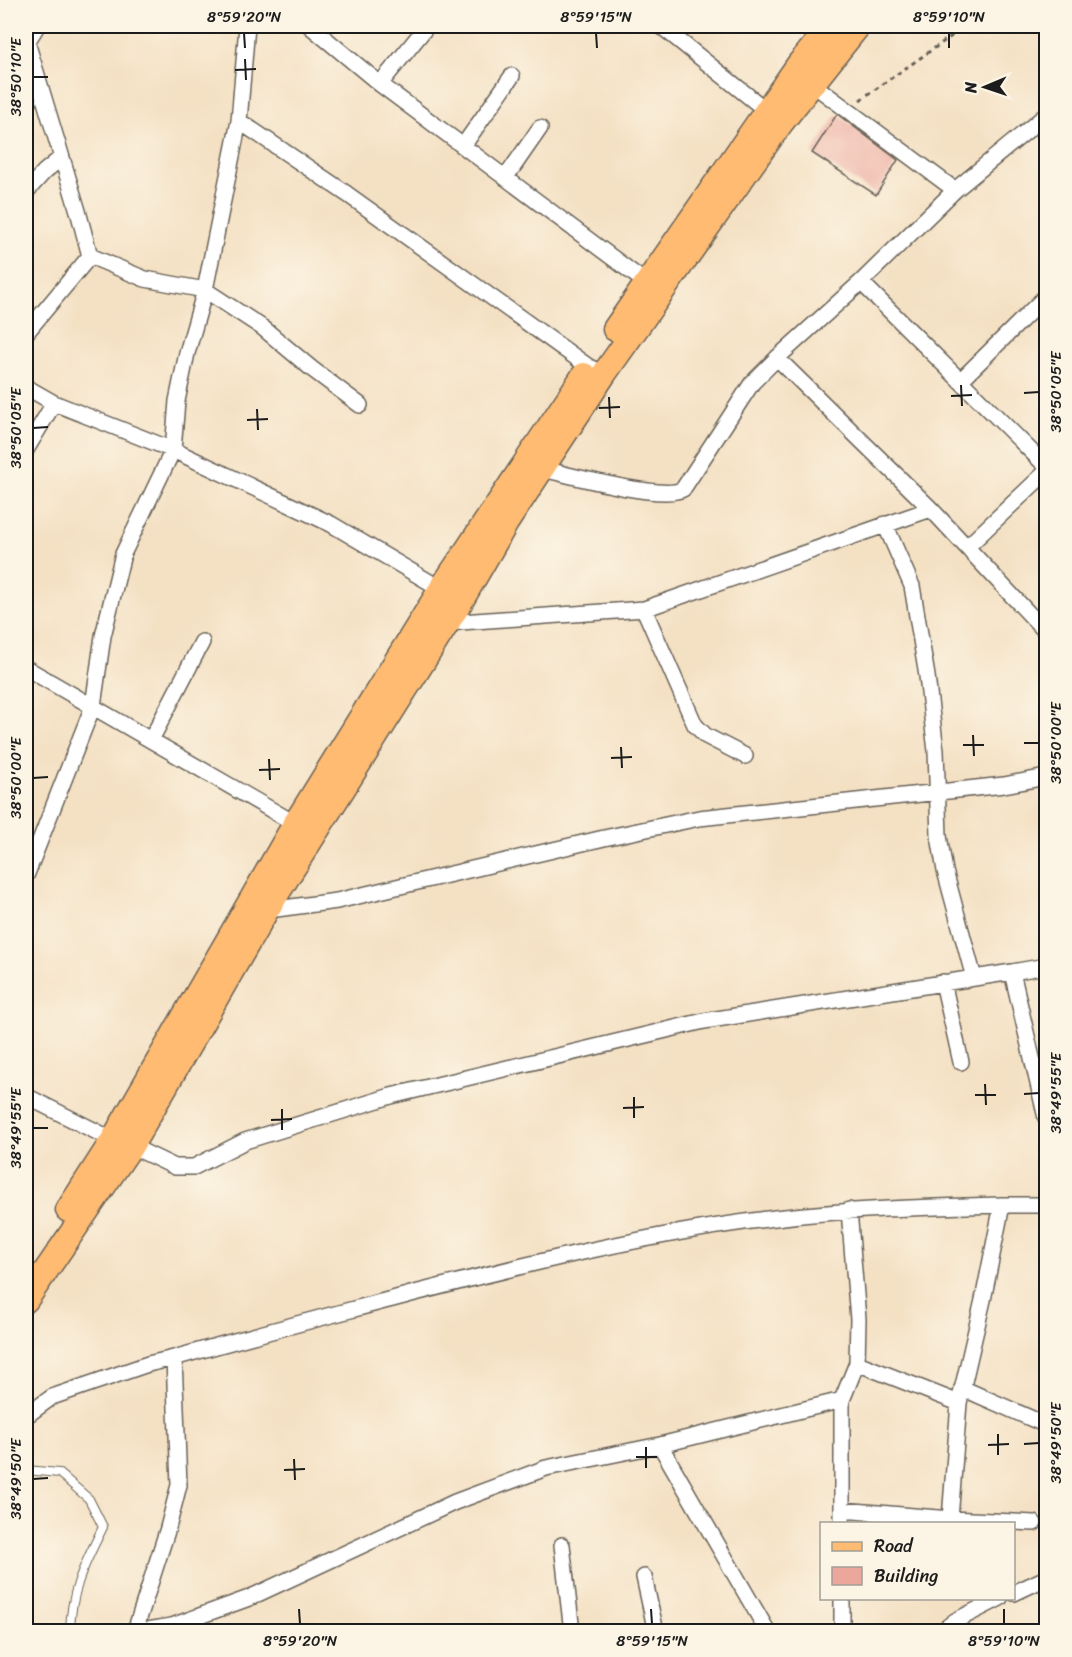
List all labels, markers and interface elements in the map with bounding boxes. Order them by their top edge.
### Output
text: 8°59'20"N [207,4,282,30]
text: 8°59'15"N [560,4,632,30]
text: 8°59'10"N [913,4,986,30]
text: 38°50'10"E [3,36,29,116]
north arrow [955,57,1015,117]
text: N [956,81,985,95]
text: 38°50'05"E [1043,350,1069,433]
text: 38°50'05"E [3,386,29,469]
text: 38°50'00"E [1043,701,1069,784]
text: 38°50'00"E [3,736,29,819]
text: 38°49'55"E [1043,1051,1069,1133]
text: 38°49'55"E [3,1086,29,1168]
text: 38°49'50"E [1043,1401,1069,1484]
text: 38°49'50"E [3,1437,29,1520]
legend [820,1522,1015,1600]
text: Road [874,1530,914,1562]
text: Building [874,1560,938,1592]
text: 8°59'20"N [263,1628,338,1654]
text: 8°59'15"N [616,1628,688,1654]
text: 8°59'10"N [968,1628,1041,1654]

